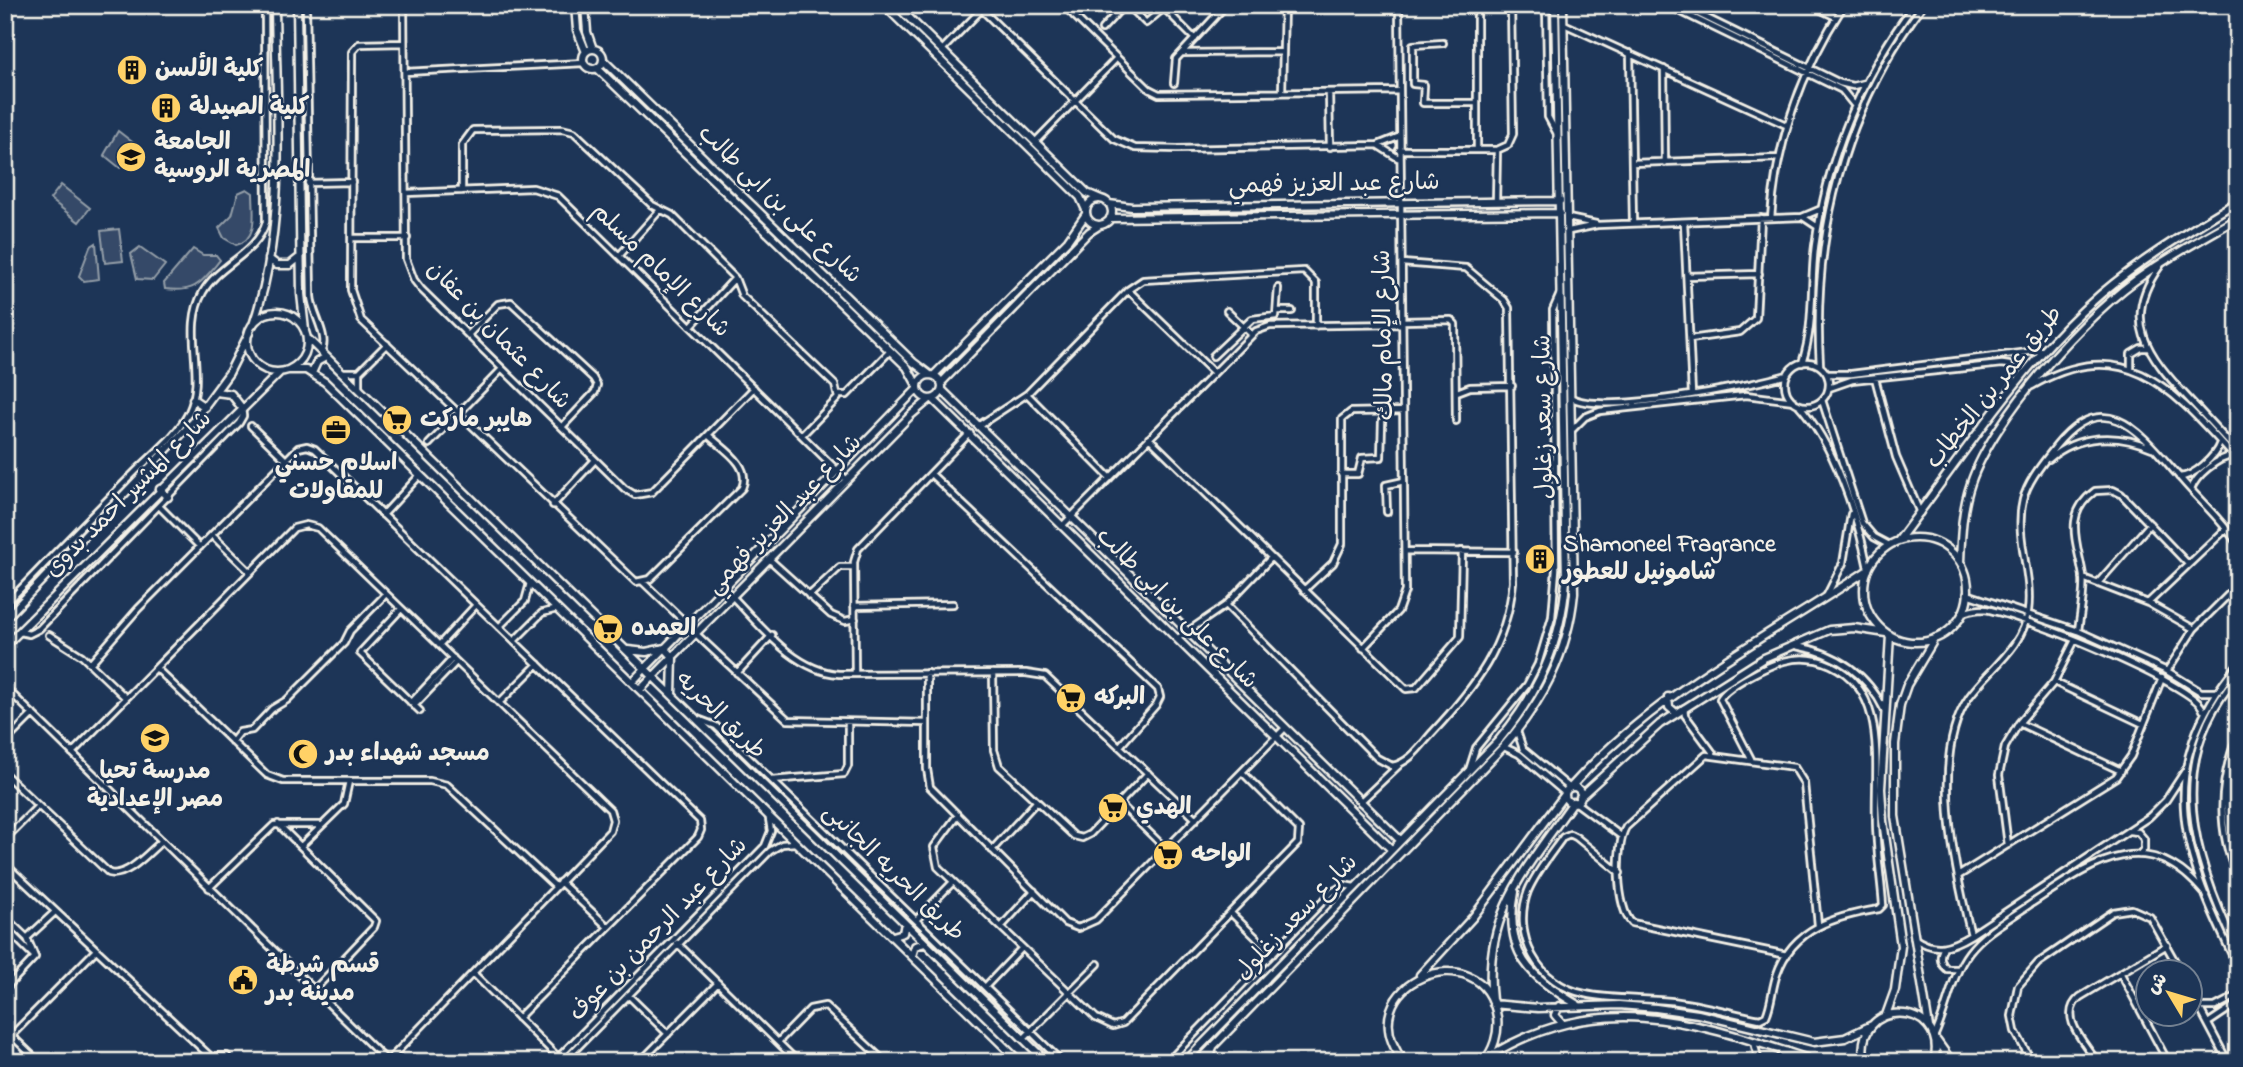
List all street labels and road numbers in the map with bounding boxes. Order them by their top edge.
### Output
street label: شارع على بن ابى طالب [689,117,869,293]
street label: شارع عبد العزيز فهمي [1228,166,1440,205]
street label: شارع الإمام مسلم [582,195,738,347]
street label: شارع الإمام مالك [1366,249,1404,421]
street label: شارع عثمان بن عفان [417,253,579,419]
street label: طريق عمر بن الخطاب [1918,299,2072,477]
street label: شارع سعد زغلول [1526,334,1564,500]
street label: شارع المشير احمد بدوى [37,403,221,587]
street label: شارع عبد العزيز فهمي [699,427,872,604]
street label: شارع على بن ابى طالب [1087,520,1265,698]
street label: طريق الحريه [667,663,773,769]
street label: طريق الحريه الجانبى [814,796,972,950]
street label: شارع عبد الرحمن بن عوف [561,830,757,1030]
street label: شارع سعد زغلول [1227,847,1367,989]

